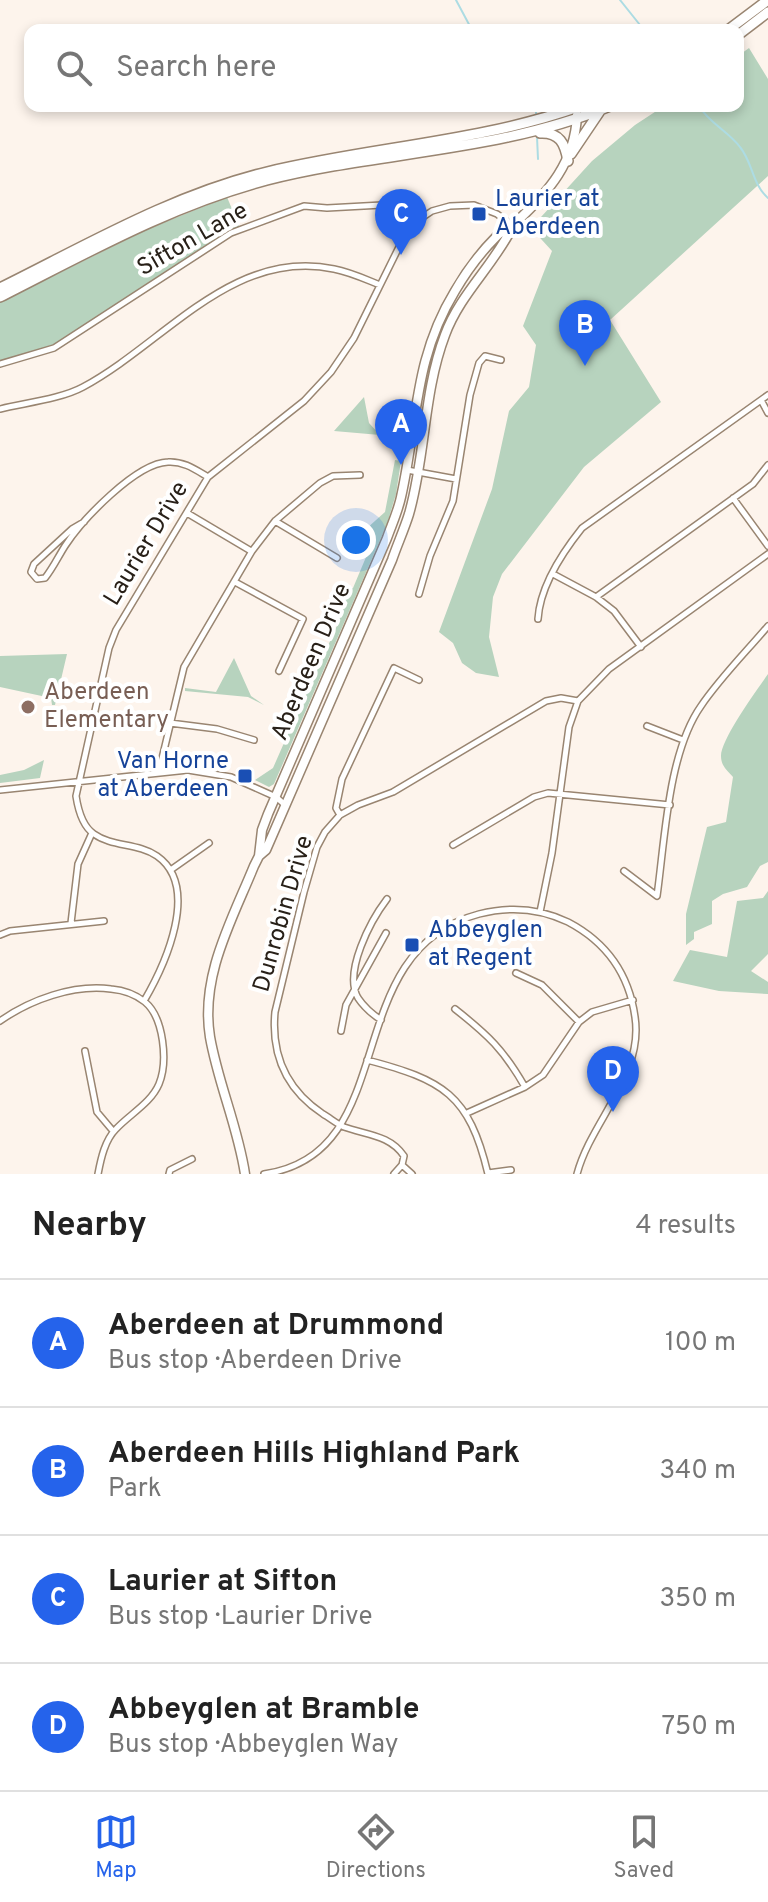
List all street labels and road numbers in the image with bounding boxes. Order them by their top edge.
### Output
street label: Sifton Lane [132,196,254,284]
street label: Laurier Drive [98,476,196,612]
street label: Aberdeen Drive [265,579,359,745]
street label: Dunrobin Drive [247,832,321,996]

